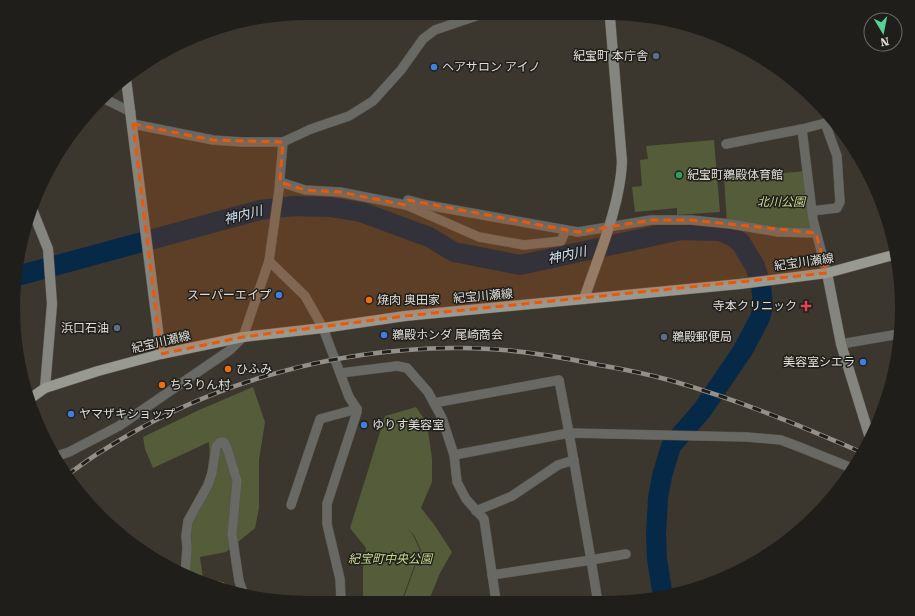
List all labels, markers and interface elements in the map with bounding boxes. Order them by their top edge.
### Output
north arrow [863,12,903,52]
text: N [879,34,890,49]
place label: 紀宝町 本庁舎 [573,49,648,63]
marker: 紀宝町 本庁舎 [651,51,661,61]
place label: ヘアサロン アイノ [442,60,540,74]
marker: ヘアサロン アイノ [429,62,439,72]
place label: 紀宝町鵜殿体育館 [687,168,783,182]
marker: 紀宝町鵜殿体育館 [674,170,684,180]
park label: 北川公園 [757,195,807,209]
water label: 神内川 [222,203,266,227]
water label: 神内川 [546,243,590,266]
street label: 紀宝川瀬線 [773,251,835,273]
street label: 紀宝川瀬線 [452,286,514,306]
place label: スーパーエイプ [187,288,271,302]
marker: スーパーエイプ [274,290,284,300]
place label: 焼肉 奥田家 [377,293,440,307]
marker: 焼肉 奥田家 [364,295,374,305]
place label: 寺本クリニック [713,299,797,313]
marker: 寺本クリニック [800,300,812,312]
place label: 浜口石油 [61,321,109,335]
marker: 浜口石油 [112,323,122,333]
street label: 紀宝川瀬線 [130,328,192,356]
place label: 鵜殿ホンダ 尾崎商会 [392,328,503,342]
marker: 鵜殿ホンダ 尾崎商会 [379,330,389,340]
place label: 鵜殿郵便局 [672,330,732,344]
marker: 鵜殿郵便局 [659,332,669,342]
place label: 美容室シエラ [783,355,855,369]
marker: 美容室シエラ [858,357,868,367]
place label: ひふみ [236,362,272,376]
marker: ひふみ [223,364,233,374]
place label: ちろりん村 [170,378,231,392]
marker: ちろりん村 [157,380,167,390]
place label: ヤマザキショップ [79,407,175,421]
marker: ヤマザキショップ [66,409,76,419]
place label: ゆりす美容室 [372,418,444,432]
marker: ゆりす美容室 [359,420,369,430]
park label: 紀宝町中央公園 [348,552,434,566]

